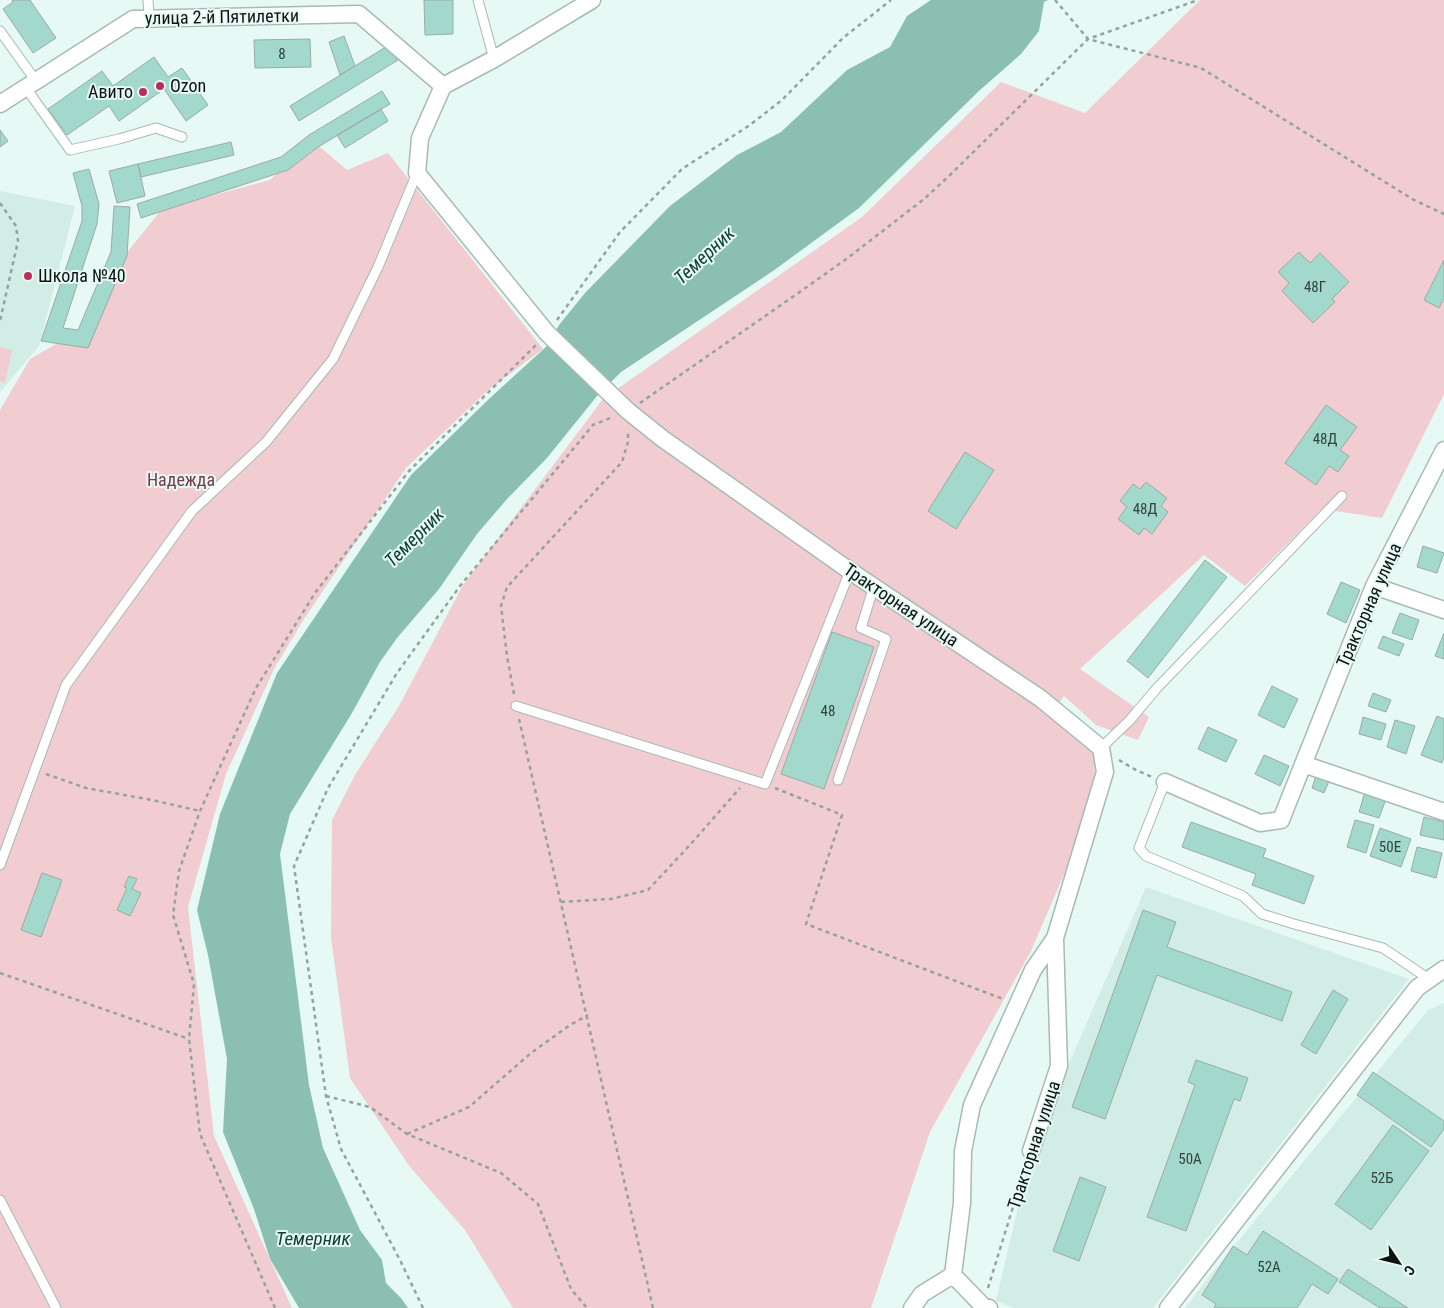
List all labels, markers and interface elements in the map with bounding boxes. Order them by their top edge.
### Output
street label: улица 2-й Пятилетки [145,5,299,28]
house number: 8 [278,45,286,63]
place label: Ozon [170,75,206,96]
marker: Ozon [154,80,166,92]
place label: Авито [88,81,133,102]
marker: Авито [137,86,149,98]
water label: Темерник [669,221,740,289]
place label: Школа №40 [38,265,126,286]
marker: Школа №40 [22,270,34,282]
house number: 48Г [1304,278,1326,296]
house number: 48Д [1313,430,1337,448]
park label: Надежда [147,469,215,490]
house number: 48Д [1133,500,1157,518]
water label: Темерник [380,502,450,572]
street label: Тракторная улица [1332,539,1405,670]
street label: Тракторная улица [840,558,963,651]
house number: 48 [821,702,835,720]
house number: 50Е [1379,838,1401,856]
street label: Тракторная улица [1003,1078,1064,1212]
house number: 50А [1178,1150,1202,1168]
house number: 52Б [1370,1169,1394,1187]
water label: Темерник [276,1227,351,1250]
north arrow [1374,1238,1424,1288]
house number: 52А [1257,1258,1281,1276]
text: С [1401,1263,1418,1278]

